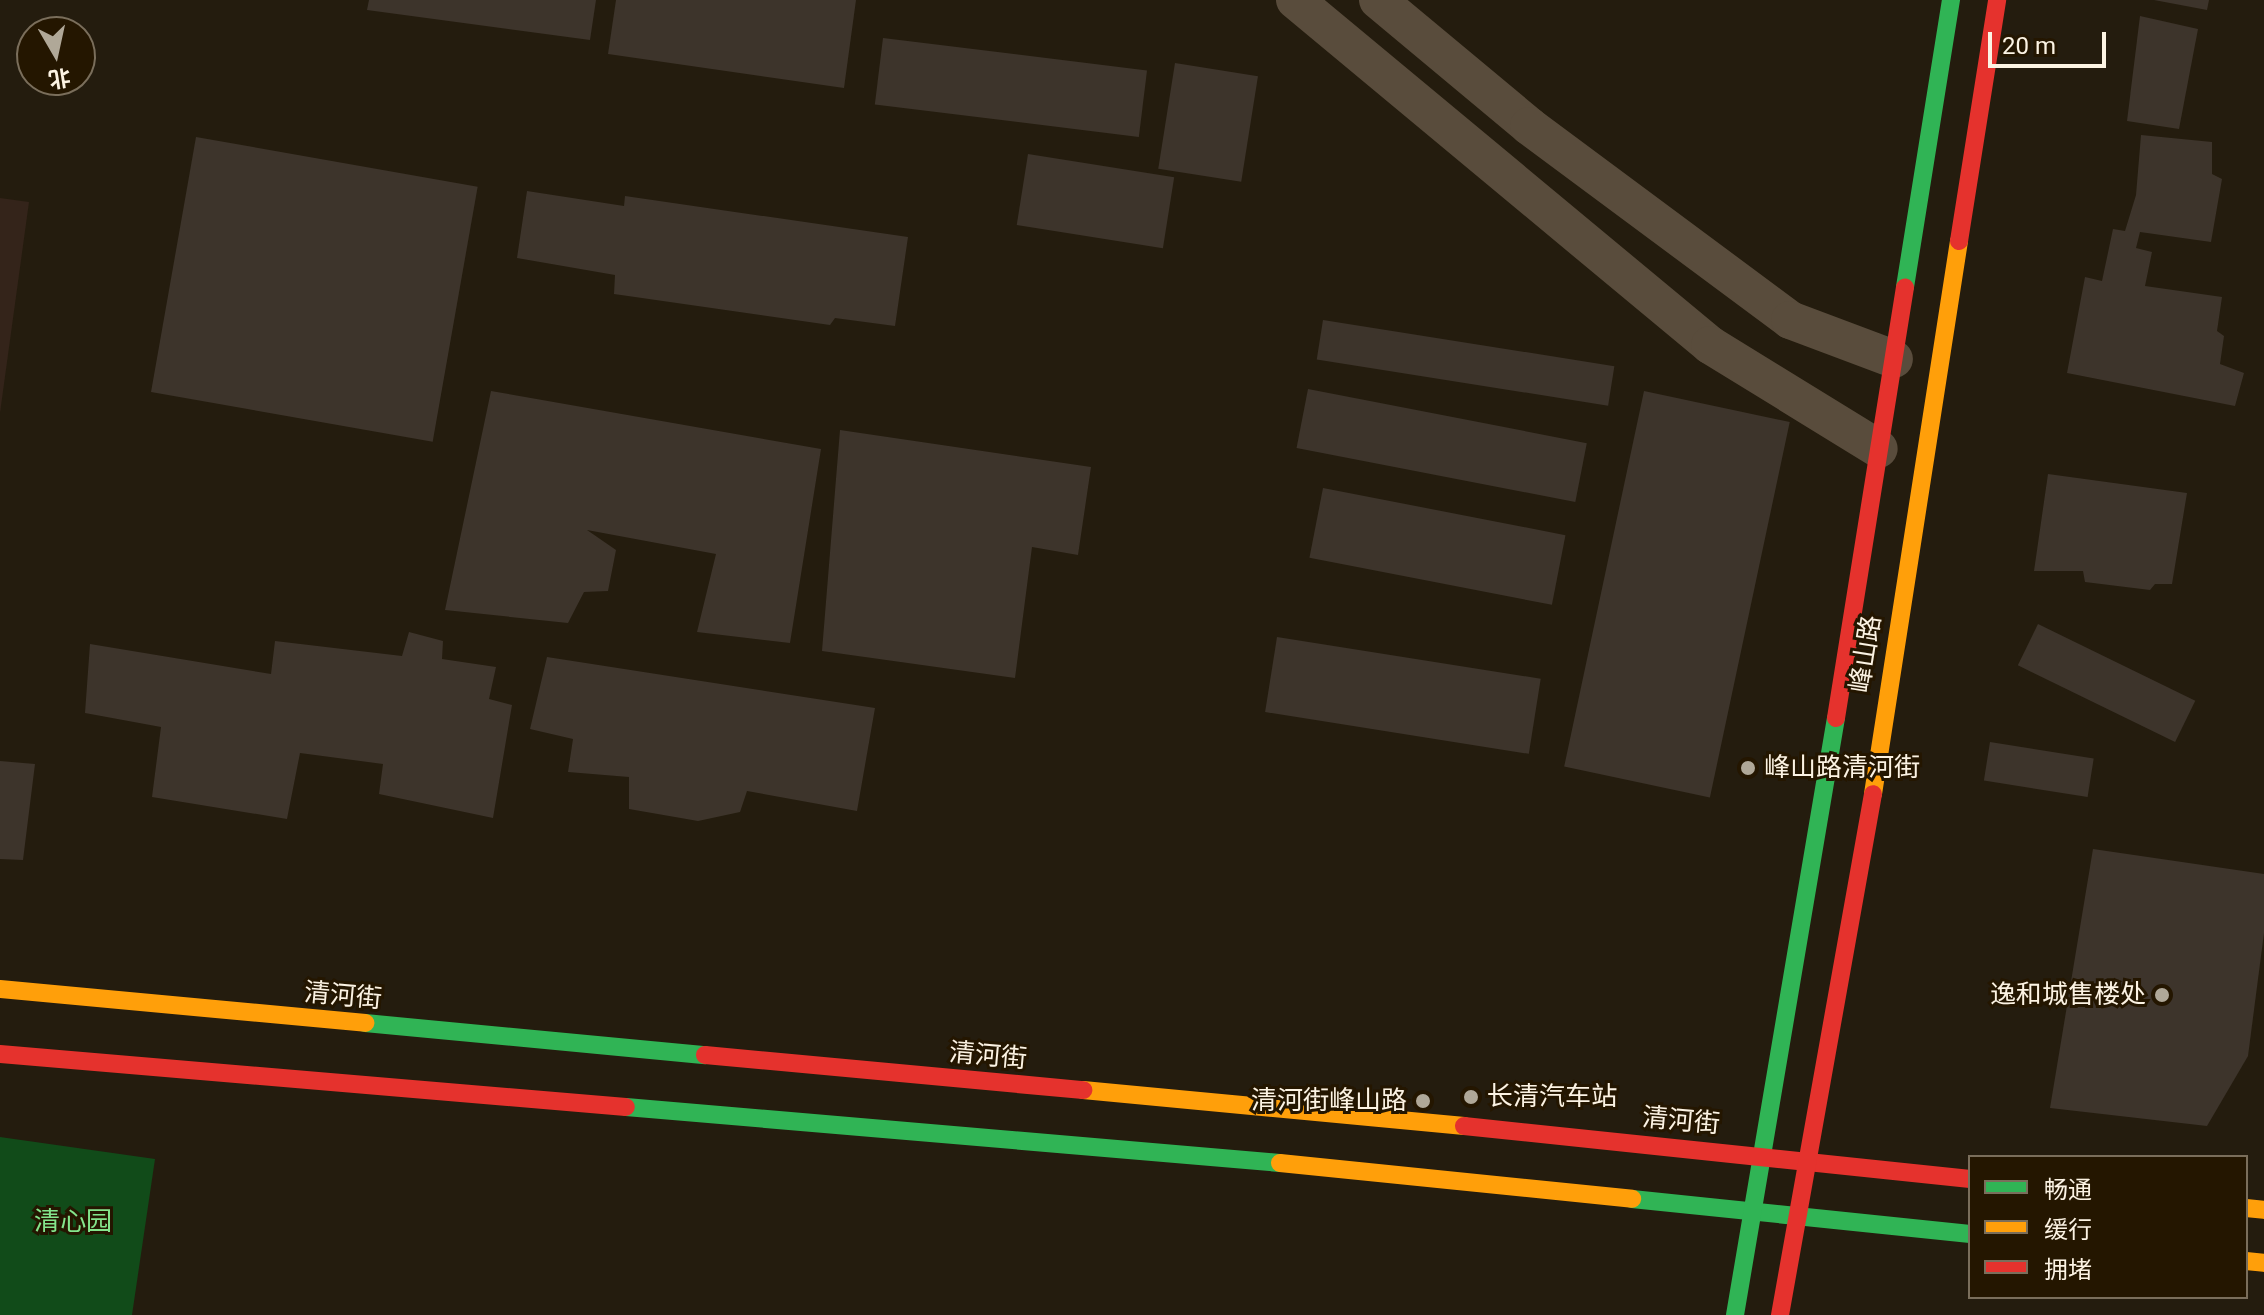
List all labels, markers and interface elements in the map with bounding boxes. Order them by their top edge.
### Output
north arrow [16,16,96,96]
scale bar [1992,16,2110,66]
text: 20 m [2002,32,2056,60]
text: 北 [47,64,72,92]
street label: 峰山路 [1844,613,1888,695]
place label: 峰山路清河街 [1764,752,1920,784]
marker: 峰山路清河街 [1739,759,1757,777]
street label: 清河街 [303,977,383,1015]
place label: 逸和城售楼处 [1990,979,2146,1011]
marker: 逸和城售楼处 [2153,986,2171,1004]
street label: 清河街 [948,1037,1028,1075]
place label: 长清汽车站 [1487,1081,1617,1113]
place label: 清河街峰山路 [1251,1085,1407,1117]
marker: 长清汽车站 [1462,1088,1480,1106]
marker: 清河街峰山路 [1414,1092,1432,1110]
street label: 清河街 [1641,1102,1721,1140]
legend [1968,1155,2248,1299]
text: 畅通 [2044,1176,2092,1204]
park label: 清心园 [34,1206,112,1238]
text: 缓行 [2044,1216,2092,1244]
text: 拥堵 [2044,1256,2092,1284]

